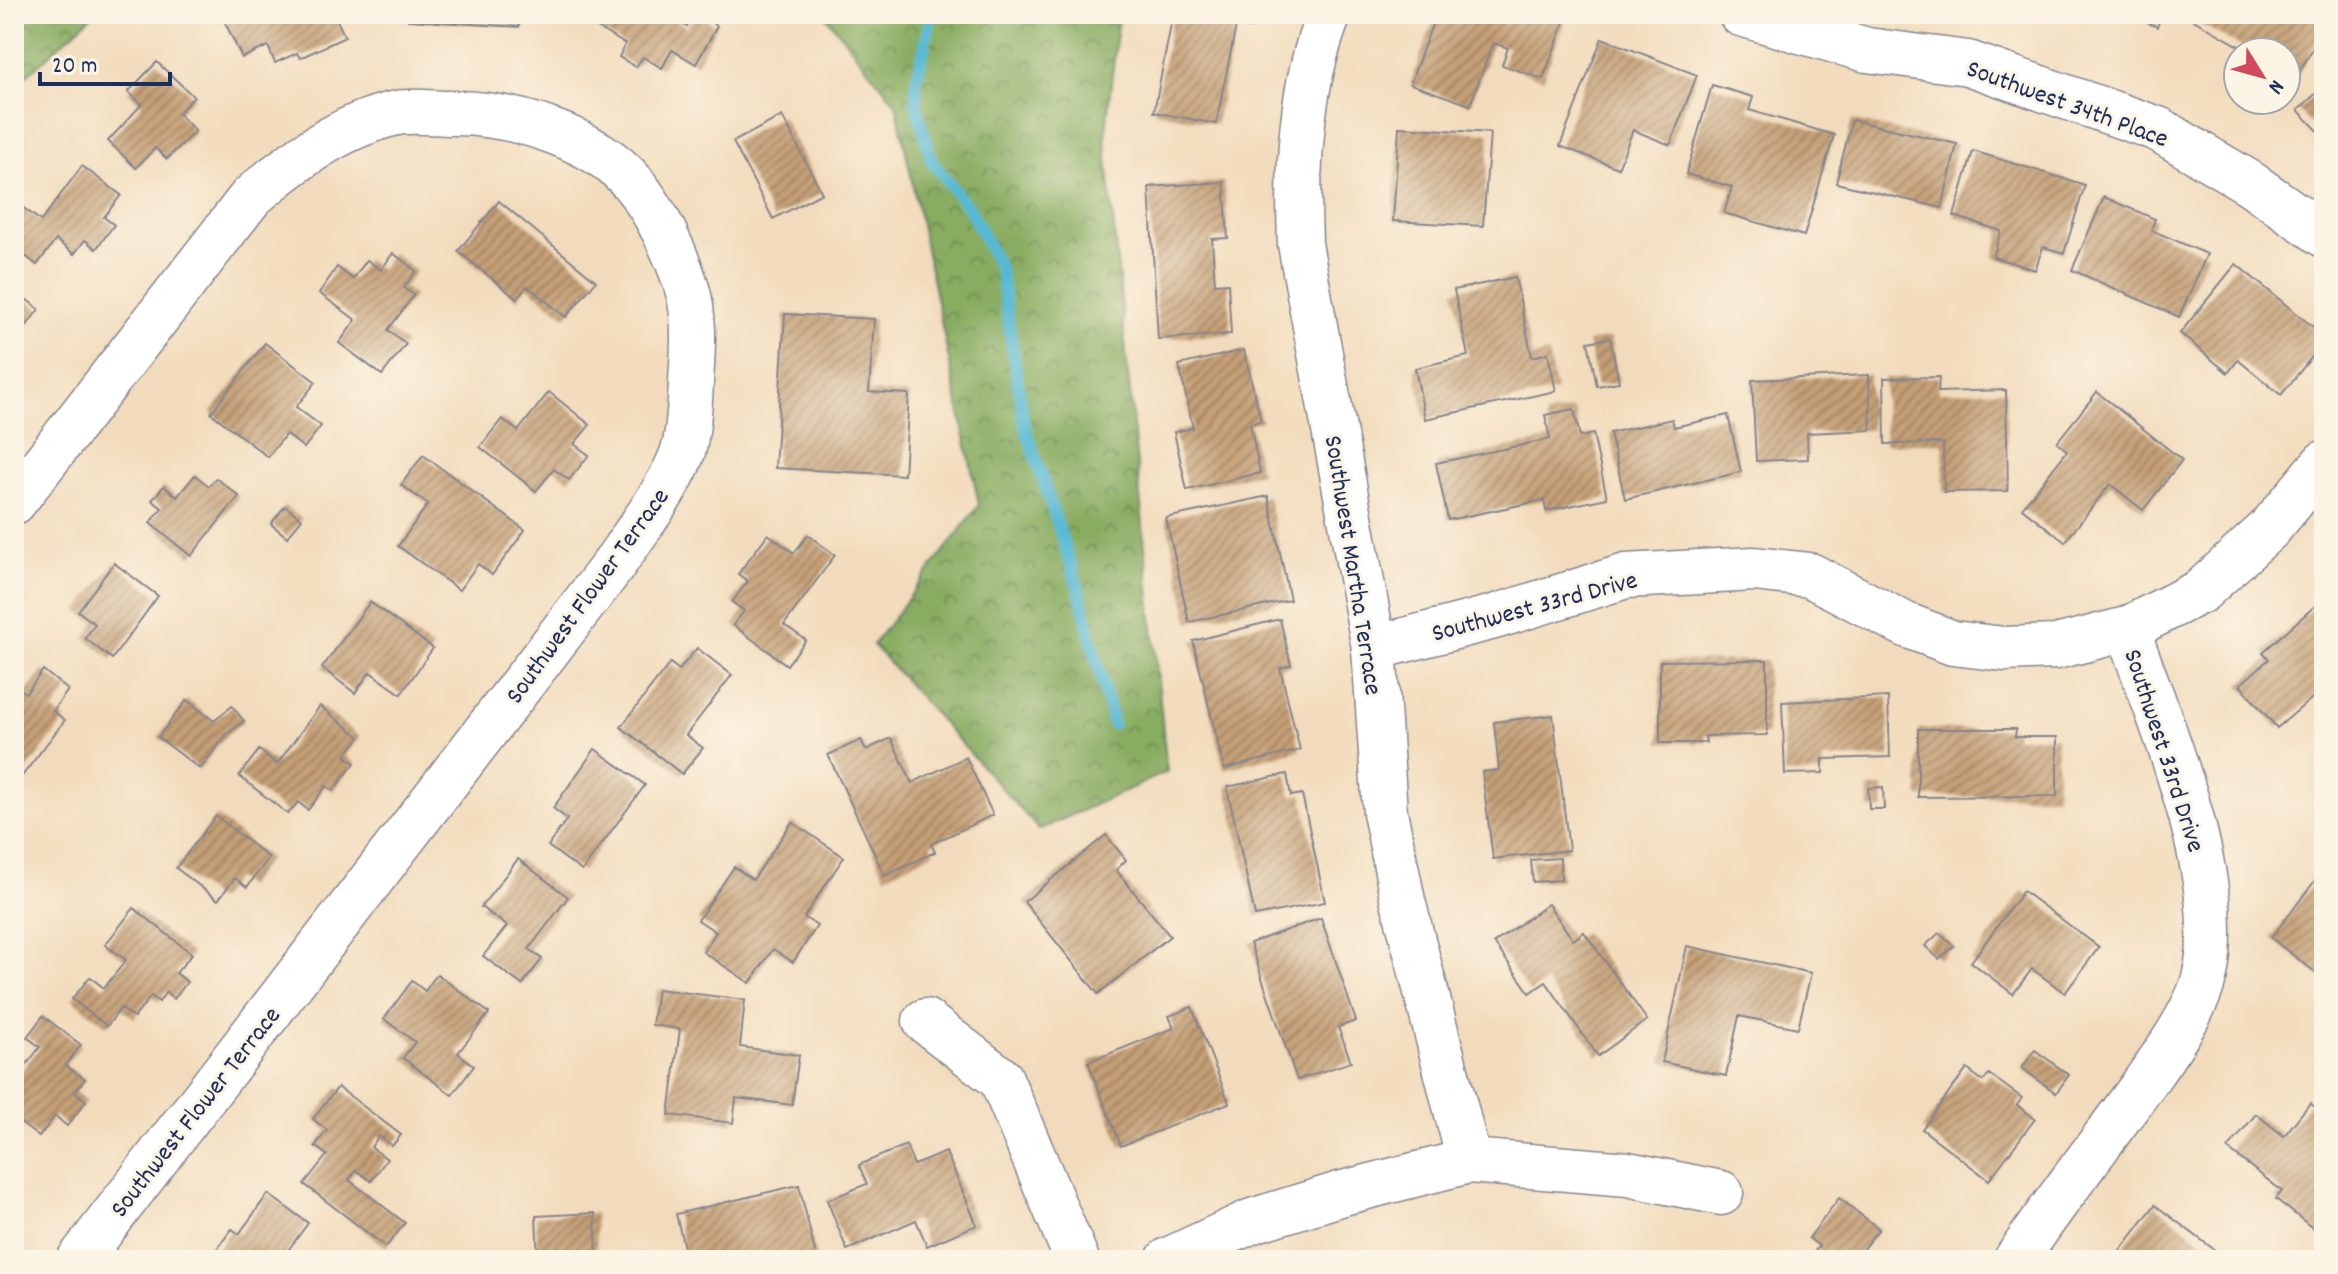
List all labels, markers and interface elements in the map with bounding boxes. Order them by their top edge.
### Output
scale bar [40,36,170,86]
north arrow [2222,36,2302,116]
text: 20 m [52,50,98,84]
street label: Southwest 34th Place [1961,52,2173,159]
text: N [2259,72,2291,100]
street label: Southwest Martha Terrace [1313,433,1390,698]
street label: Southwest Flower Terrace [498,482,680,713]
street label: Southwest 33rd Drive [1428,563,1642,654]
street label: Southwest 33rd Drive [2112,645,2213,857]
street label: Southwest Flower Terrace [103,1000,291,1227]

